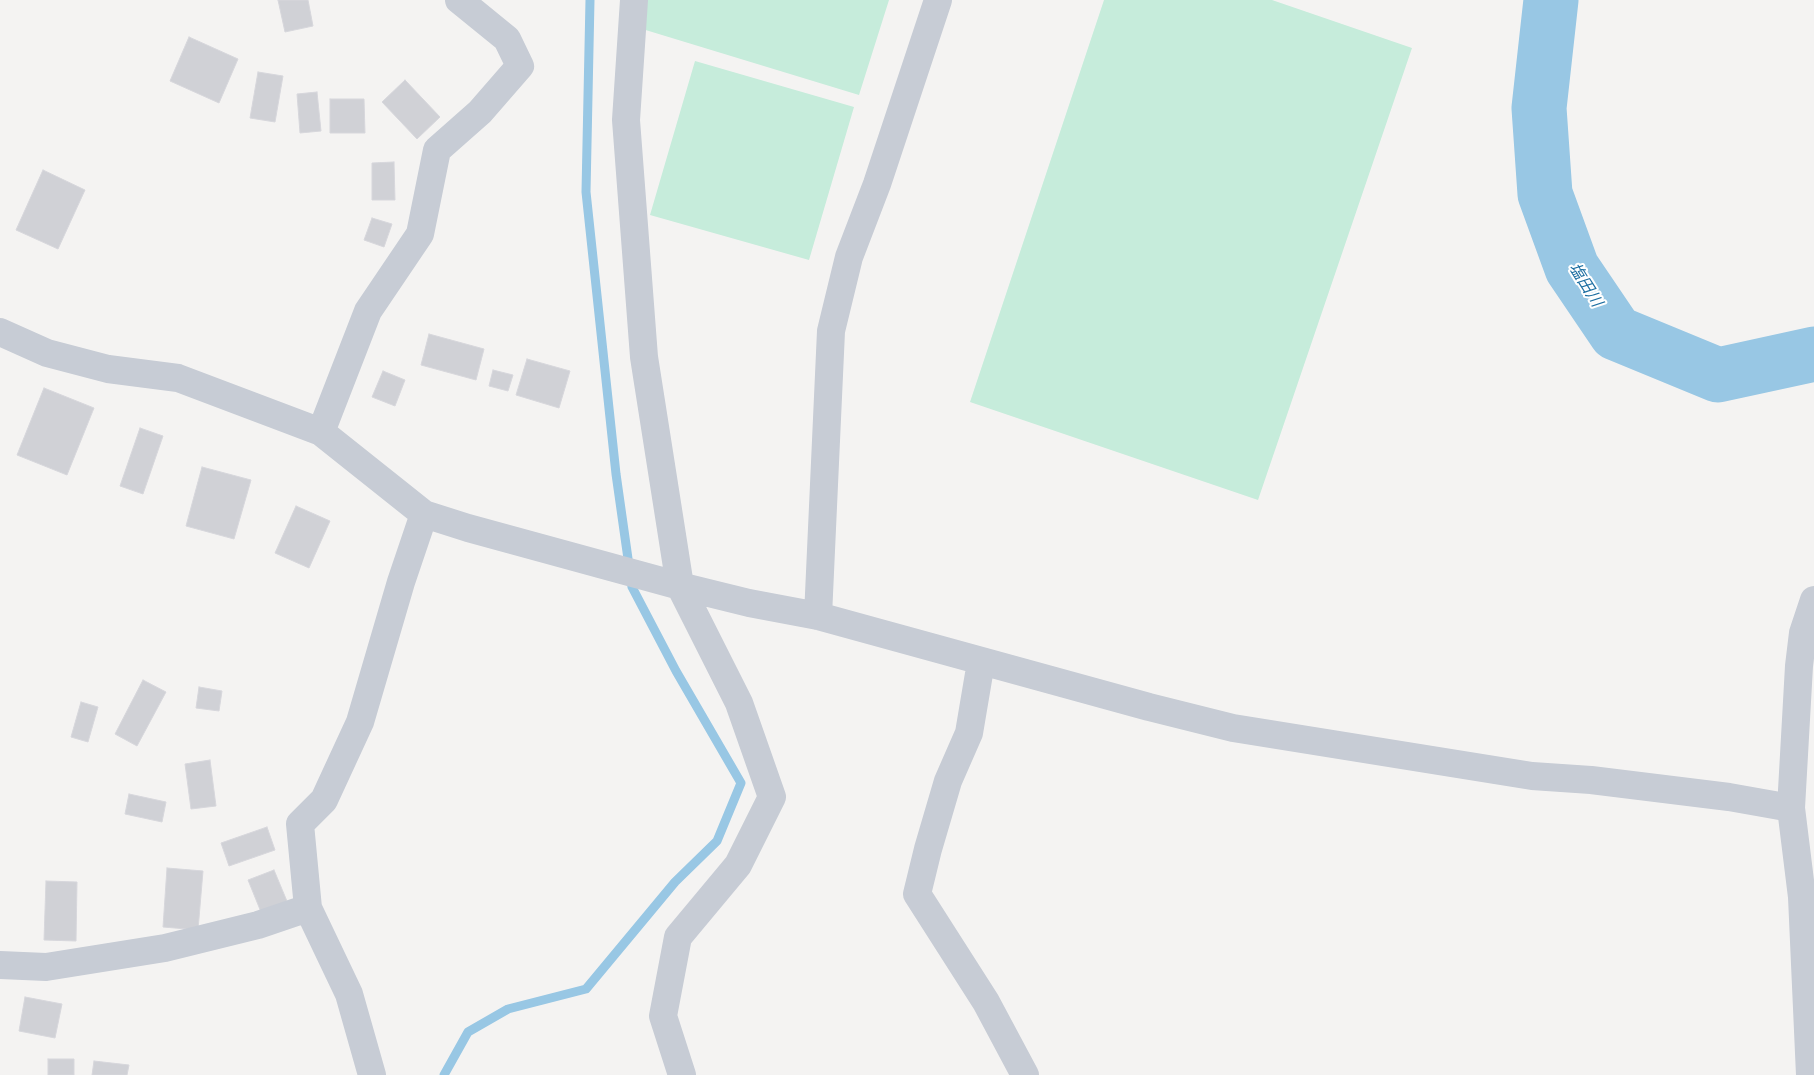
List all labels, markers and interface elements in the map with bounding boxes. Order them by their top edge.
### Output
water label: 塩田川 [1564,260,1606,310]

